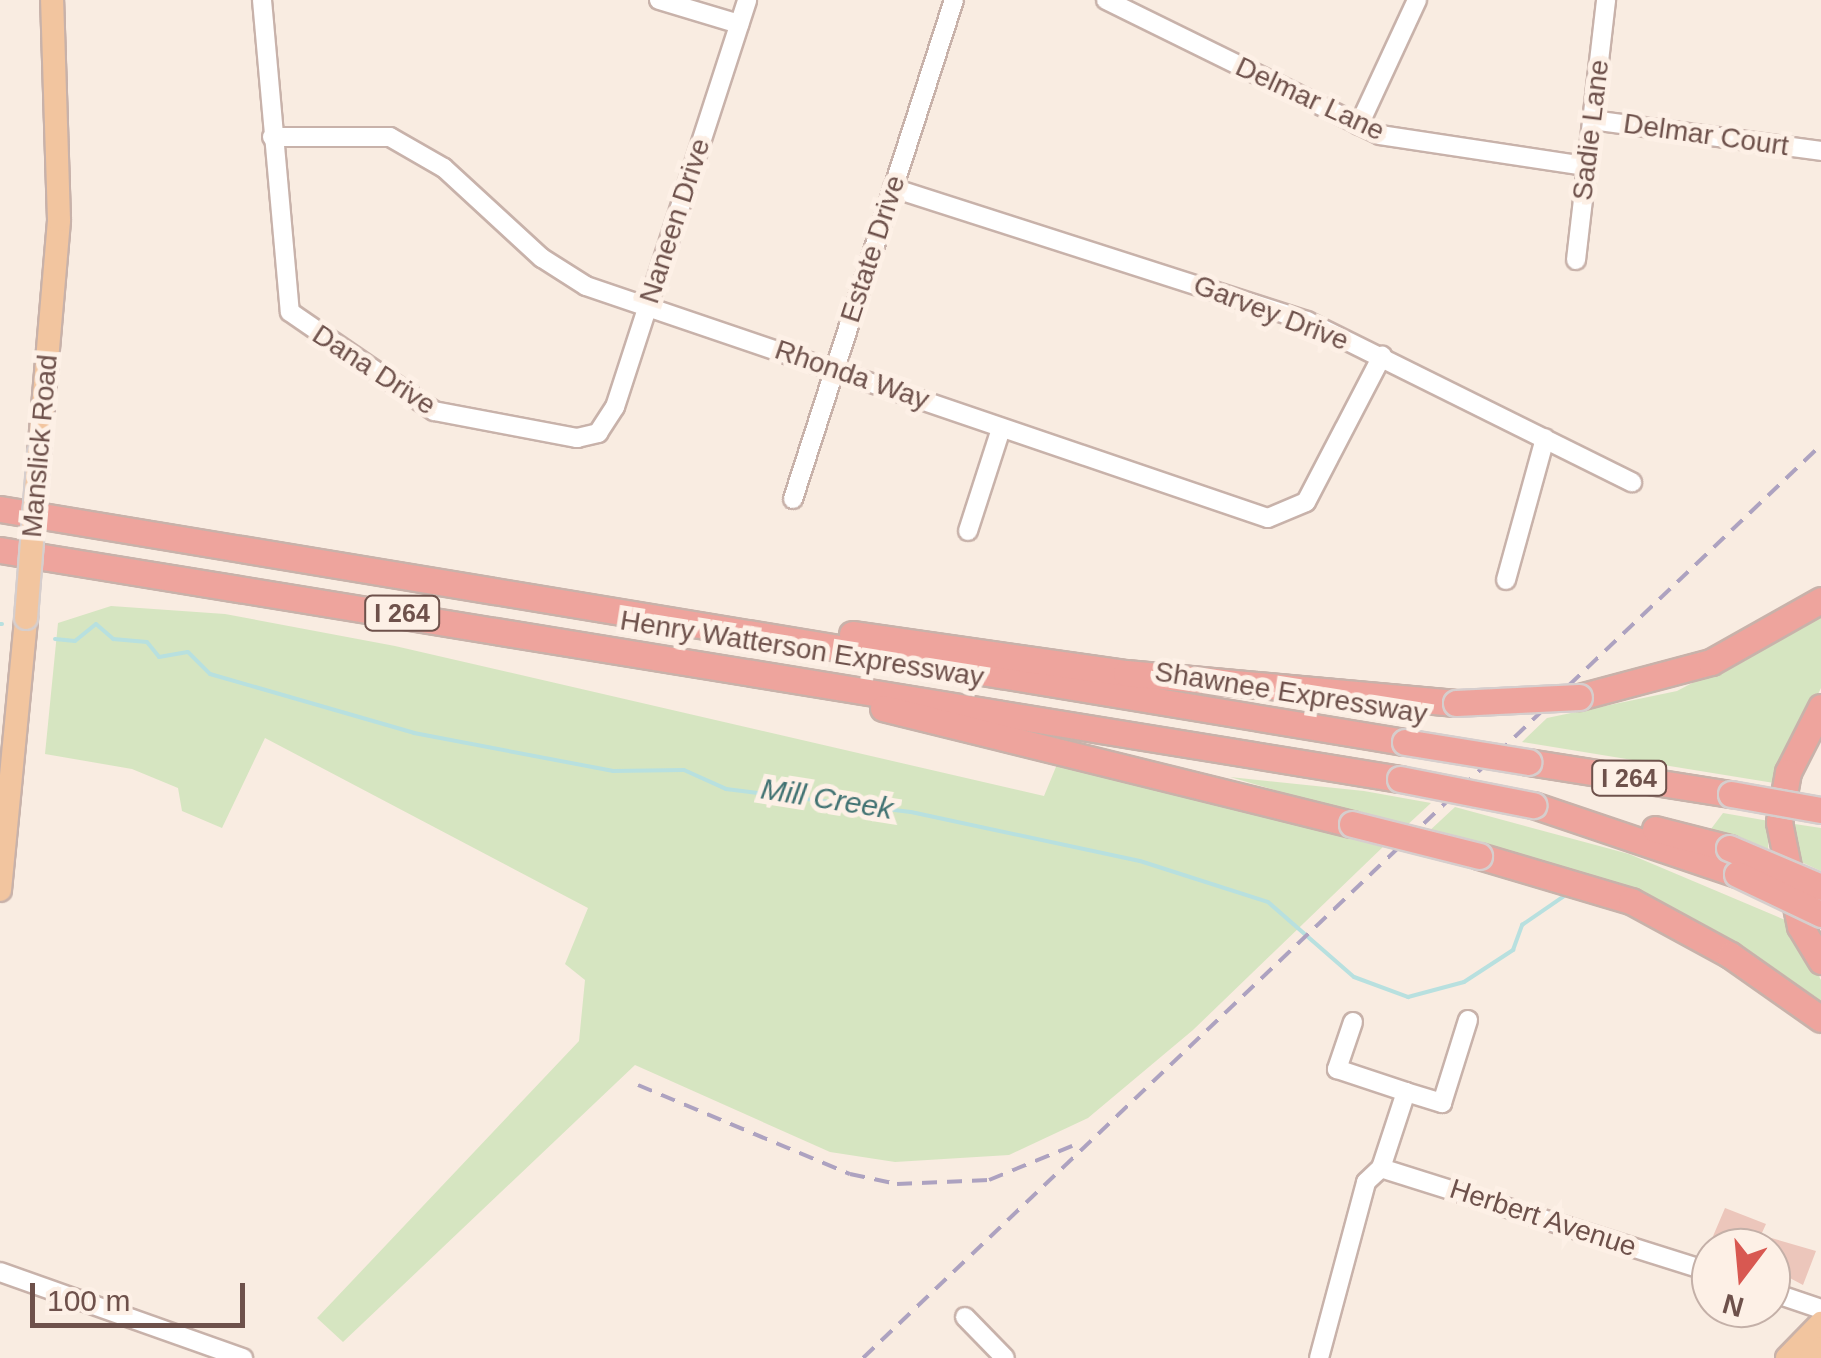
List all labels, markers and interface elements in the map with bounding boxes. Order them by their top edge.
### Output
street label: Delmar Lane [1230,50,1390,148]
street label: Sadie Lane [1566,58,1616,202]
street label: Delmar Court [1621,107,1791,163]
street label: Naneen Drive [633,134,717,308]
street label: Estate Drive [833,171,913,327]
street label: Garvey Drive [1189,268,1353,358]
street label: Dana Drive [306,318,442,422]
street label: Rhonda Way [771,333,933,417]
street label: Manslick Road [15,353,65,539]
road number: I 264 [362,593,442,633]
street label: Henry Watterson Expressway [618,604,986,694]
street label: Shawnee Expressway [1152,655,1430,731]
road number: I 264 [1589,758,1669,798]
water label: Mill Creek [758,771,896,827]
street label: Herbert Avenue [1445,1172,1641,1264]
north arrow [1691,1228,1791,1328]
scale bar [35,1263,250,1325]
text: 100 m [47,1284,130,1317]
text: N [1719,1288,1747,1323]

